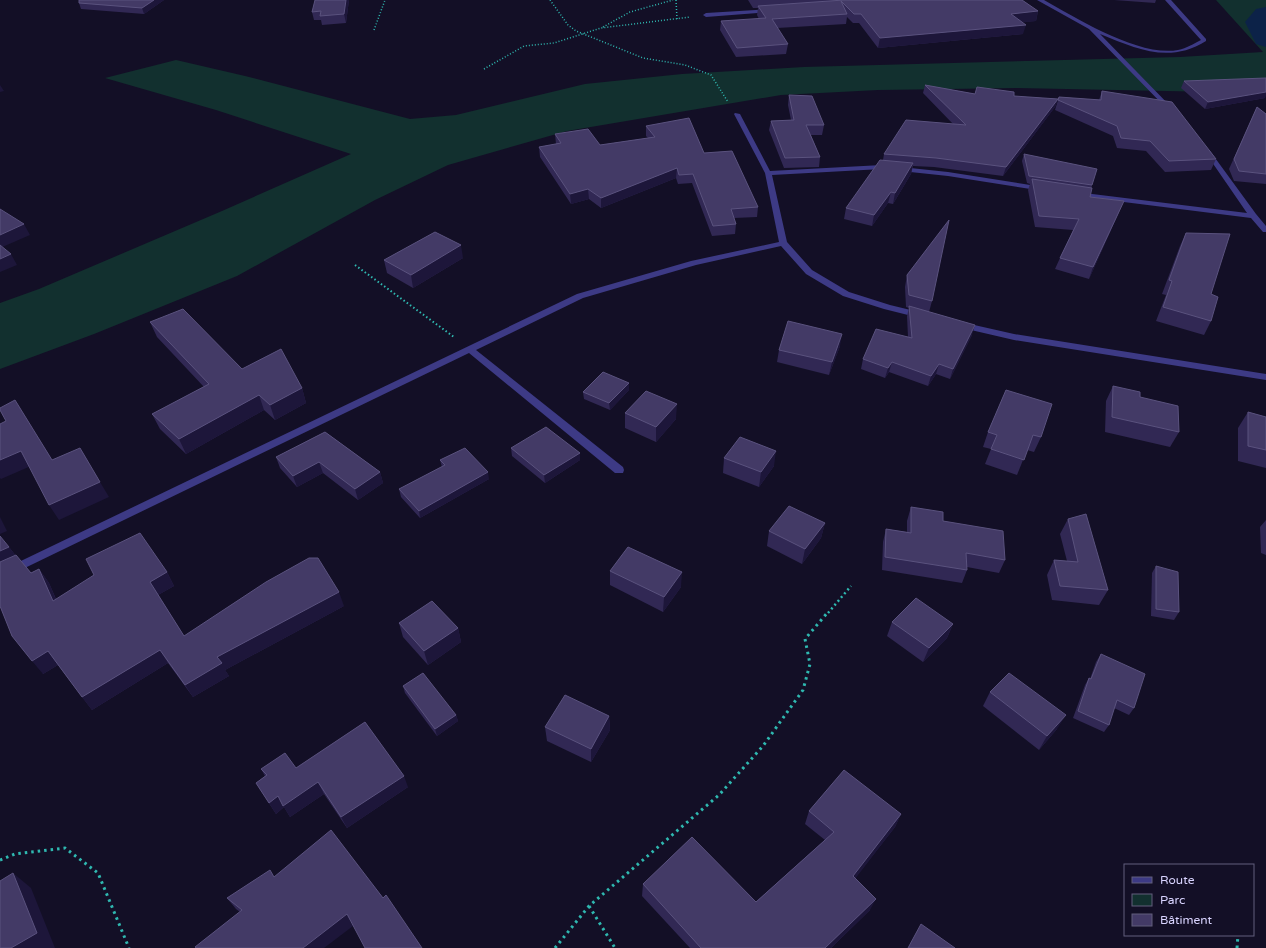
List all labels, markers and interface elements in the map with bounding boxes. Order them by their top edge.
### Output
legend [1124,864,1254,936]
text: Route [1160,873,1195,887]
text: Parc [1160,893,1185,907]
text: Bâtiment [1160,913,1212,927]

